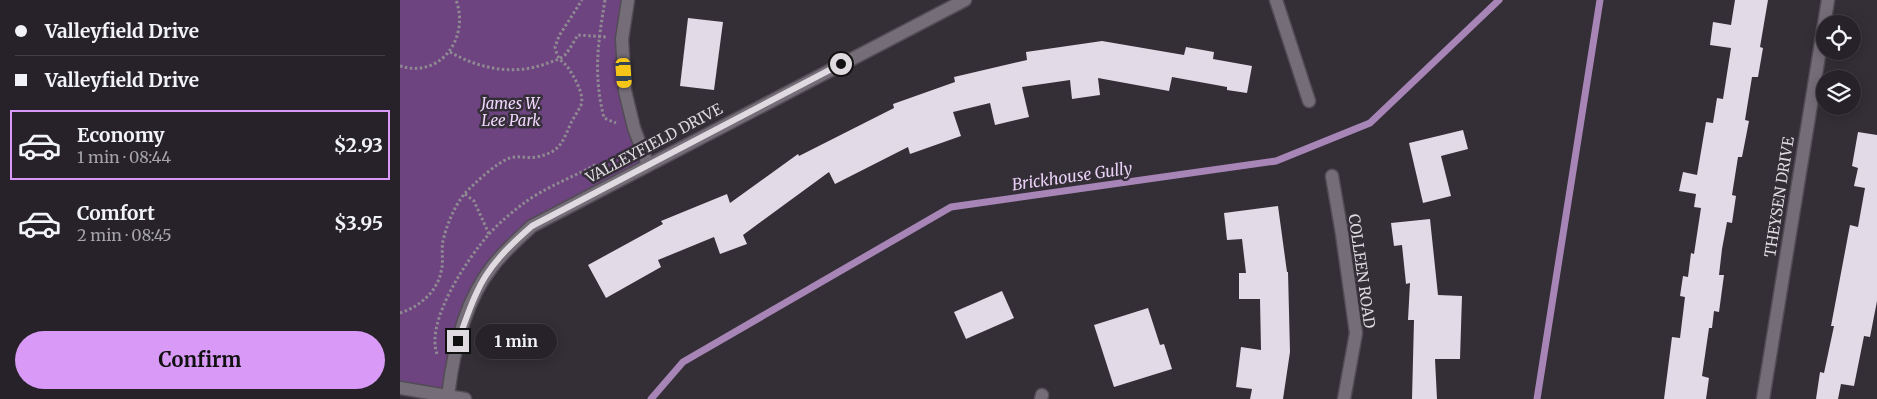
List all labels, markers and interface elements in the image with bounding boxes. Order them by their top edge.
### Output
map controls [1816,15,1861,115]
button: locate [1816,15,1861,60]
text: Valleyfield Drive [45,19,199,43]
route start [830,53,852,75]
car [615,58,632,88]
text: Valleyfield Drive [45,68,199,92]
button: layers [1816,70,1861,115]
park label: James W. Lee Park [479,94,541,130]
street label: VALLEYFIELD DRIVE [582,99,726,187]
icon: car [17,123,62,168]
text: Economy [77,123,165,147]
text: $2.93 [334,133,383,157]
street label: THEYSEN DRIVE [1760,135,1798,259]
text: 1 min · 08:44 [77,147,171,167]
water label: Brickhouse Gully [1011,158,1134,194]
icon: car [17,201,62,246]
text: Comfort [77,201,155,225]
text: $3.95 [334,211,383,235]
street label: COLLEEN ROAD [1345,213,1379,329]
text: 2 min · 08:45 [77,225,172,245]
callout: 1 min [476,324,558,358]
route end [447,330,469,352]
button: Confirm [15,331,385,389]
text: 1 min [494,331,538,351]

